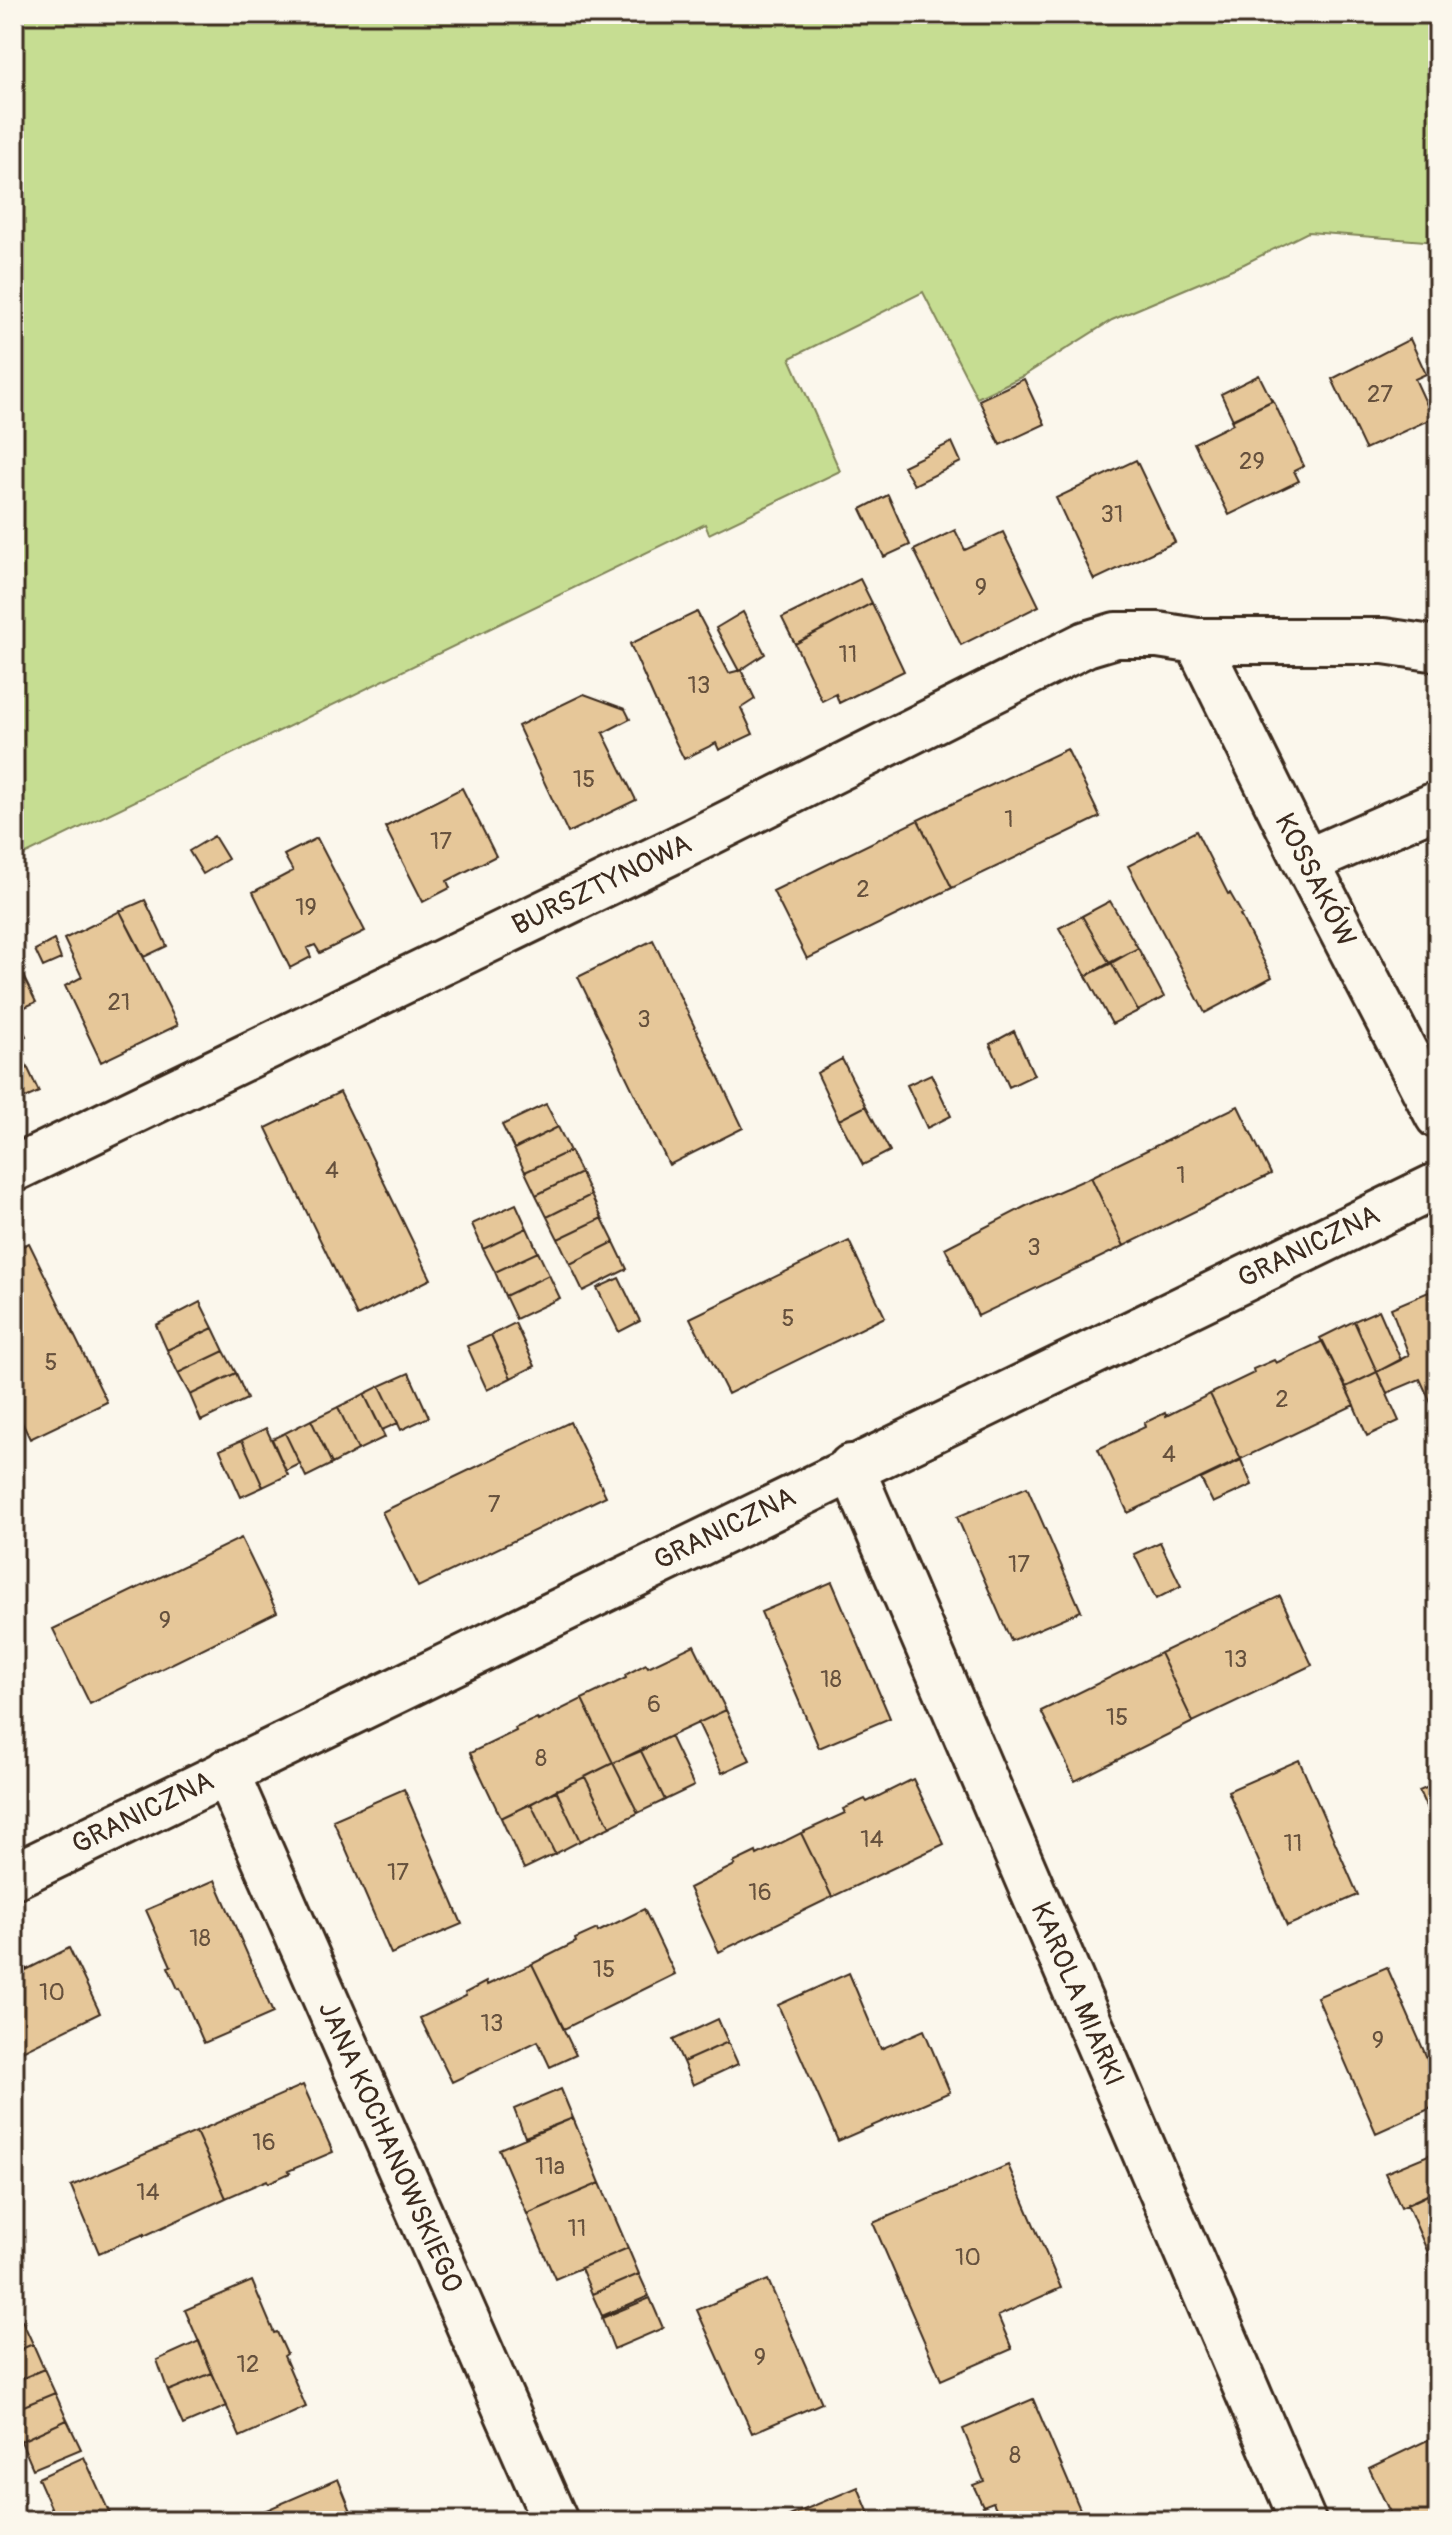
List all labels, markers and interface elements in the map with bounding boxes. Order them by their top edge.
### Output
house number: 27 [1367,380,1393,409]
house number: 29 [1239,447,1265,476]
house number: 31 [1101,500,1123,529]
house number: 9 [975,573,987,602]
house number: 11 [839,640,857,669]
house number: 13 [688,671,710,700]
house number: 15 [573,765,595,794]
house number: 1 [1004,805,1014,834]
street label: KOSSAKÓW [1266,807,1364,953]
house number: 17 [430,827,452,856]
street label: BURSZTYNOWA [507,827,697,943]
house number: 2 [856,875,870,904]
house number: 19 [295,893,317,922]
house number: 21 [108,988,130,1017]
house number: 3 [637,1005,651,1034]
house number: 4 [325,1156,339,1185]
house number: 1 [1176,1161,1186,1190]
street label: GRANICZNA [1232,1198,1386,1296]
house number: 3 [1027,1233,1041,1262]
house number: 5 [781,1304,795,1333]
house number: 5 [44,1348,58,1377]
house number: 2 [1275,1385,1289,1414]
house number: 4 [1162,1440,1176,1469]
street label: GRANICZNA [648,1480,802,1578]
house number: 7 [488,1490,501,1519]
house number: 17 [1008,1550,1030,1579]
house number: 9 [159,1606,171,1635]
house number: 13 [1225,1645,1247,1674]
house number: 18 [820,1665,842,1694]
house number: 6 [647,1690,661,1719]
house number: 15 [1106,1703,1128,1732]
house number: 8 [535,1744,547,1773]
street label: GRANICZNA [66,1764,220,1862]
house number: 14 [860,1825,884,1854]
house number: 11 [1284,1829,1302,1858]
house number: 17 [387,1858,409,1887]
house number: 16 [748,1878,772,1907]
street label: KAROLA MIARKI [1023,1897,1131,2091]
house number: 18 [189,1924,211,1953]
house number: 15 [593,1955,615,1984]
house number: 10 [39,1978,65,2007]
street label: JANA KOCHANOWSKIEGO [310,1996,470,2298]
house number: 13 [481,2009,503,2038]
house number: 9 [1372,2026,1384,2055]
house number: 16 [252,2128,276,2157]
house number: 11a [535,2152,565,2181]
house number: 14 [136,2178,160,2207]
house number: 11 [568,2214,586,2243]
house number: 10 [955,2243,981,2272]
house number: 9 [754,2343,766,2372]
house number: 12 [237,2350,259,2379]
house number: 8 [1009,2441,1021,2470]

